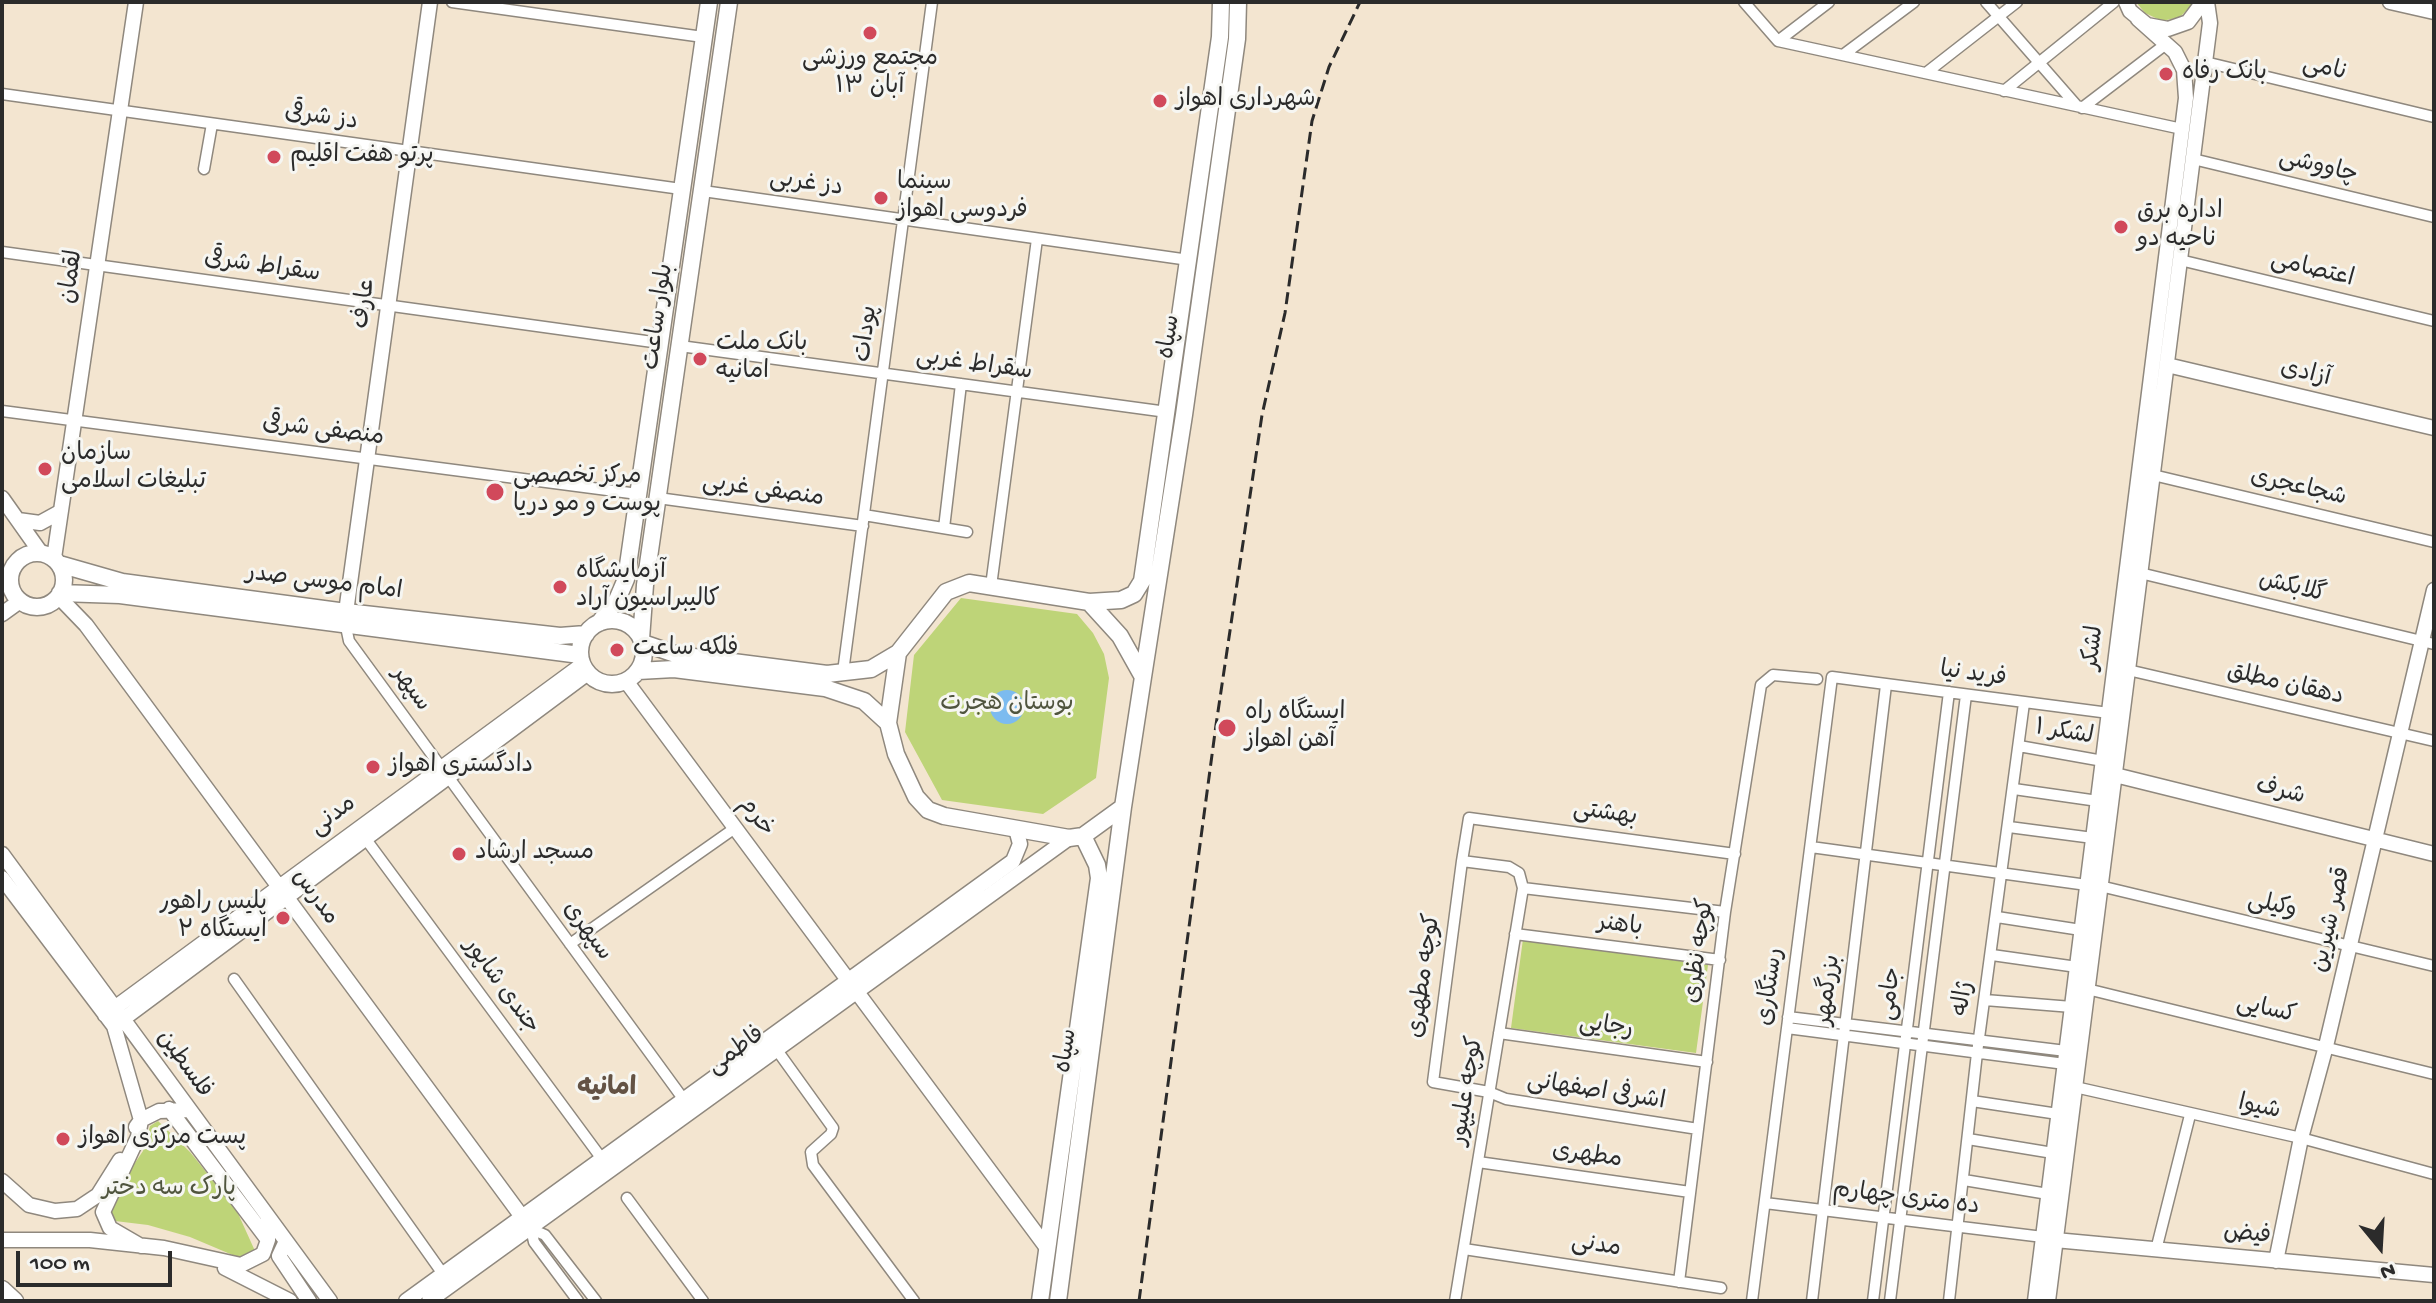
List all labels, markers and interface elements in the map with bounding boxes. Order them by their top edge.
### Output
marker: مجتمع ورزشی ۱۳ آبان [861,24,879,42]
place label: مجتمع ورزشی ۱۳ آبان [802,46,938,102]
street label: نامی [2299,51,2349,89]
place label: بانک رفاه [2182,60,2267,88]
marker: بانک رفاه [2157,65,2175,83]
place label: شهرداری اهواز [1176,87,1316,115]
marker: شهرداری اهواز [1151,92,1169,110]
street label: دز شرقی [283,100,359,138]
place label: پرتو هفت اقلیم [290,143,434,171]
street label: چاووشی [2276,144,2360,192]
marker: پرتو هفت اقلیم [265,148,283,166]
street label: دز غربی [768,166,844,204]
place label: سینما فردوسی اهواز [897,170,1028,226]
marker: سینما فردوسی اهواز [872,189,890,207]
place label: اداره برق ناحیه دو [2137,199,2223,255]
marker: اداره برق ناحیه دو [2112,218,2130,236]
street label: سقراط شرقی [202,246,322,290]
street label: اعتصامی [2267,247,2357,295]
street label: لقمان [55,248,91,306]
street label: بلوار ساعت [638,262,682,372]
street label: عارف [348,277,384,331]
street label: پودات [850,304,886,364]
street label: سپاه [1154,313,1188,361]
place label: بانک ملت امانیه [716,331,808,387]
street label: سقراط غربی [914,344,1034,388]
marker: بانک ملت امانیه [691,350,709,368]
street label: آزادی [2277,355,2333,395]
street label: منصفی شرقی [260,410,386,454]
place label: سازمان تبلیغات اسلامی [61,441,206,497]
marker: سازمان تبلیغات اسلامی [36,460,54,478]
place label: مرکز تخصصی پوست و مو دریا [513,464,661,520]
street label: شجاعجری [2247,464,2349,514]
street label: منصفی غربی [700,469,826,515]
marker: مرکز تخصصی پوست و مو دریا [484,481,506,503]
place label: آزمایشگاه کالیبراسیون آراد [576,559,720,615]
street label: امام موسی صدر [244,560,404,608]
street label: گلابکش [2255,567,2329,611]
marker: آزمایشگاه کالیبراسیون آراد [551,578,569,596]
street label: لشکر [2078,624,2112,672]
place label: فلکه ساعت [633,636,738,664]
marker: فلکه ساعت [608,641,626,659]
street label: فرید نیا [1938,657,2008,695]
street label: دهقان مطلق [2224,659,2346,713]
street label: سپهر [384,662,436,718]
park label: بوستان هجرت [940,691,1074,719]
place label: ایستگاه راه آهن اهواز [1245,700,1346,756]
street label: لشکر ۱ [2032,715,2096,753]
marker: ایستگاه راه آهن اهواز [1216,717,1238,739]
place label: دادگستری اهواز [389,753,533,781]
marker: دادگستری اهواز [364,758,382,776]
street label: شرف [2252,773,2308,813]
street label: مدنی [305,791,363,843]
street label: خرم [731,792,779,844]
street label: بهشتی [1571,796,1639,834]
place label: مسجد ارشاد [475,840,594,868]
marker: مسجد ارشاد [450,845,468,863]
street label: مدرس [284,864,344,932]
street label: قصر شیرین [2307,865,2359,975]
street label: وکیلی [2245,887,2299,927]
place label: پلیس راهور ایستگاه ۲ [160,890,267,946]
street label: سپهری [555,897,617,967]
street label: کوچه نظری [1679,897,1723,1005]
marker: پلیس راهور ایستگاه ۲ [274,909,292,927]
street label: باهنر [1596,910,1644,944]
street label: کوچه مطهری [1403,912,1449,1040]
street label: جندی شاپور [455,933,545,1041]
street label: رستگاری [1752,946,1792,1028]
street label: بزرگمهر [1811,953,1849,1027]
street label: جامی [1874,966,1910,1022]
street label: ژاله [1948,980,1982,1018]
street label: کسایی [2233,990,2299,1032]
street label: رجایی [1577,1010,1635,1046]
street label: فاطمی [703,1022,771,1082]
street label: فلسطین [149,1025,217,1105]
street label: سپاه [1051,1027,1085,1075]
street label: کوچه علیپور [1446,1035,1492,1147]
street label: اشرفی اصفهانی [1525,1068,1667,1118]
district label: امانیه [578,1074,636,1106]
street label: شیوا [2235,1090,2283,1128]
place label: پست مرکزی اهواز [79,1125,246,1153]
marker: پست مرکزی اهواز [54,1130,72,1148]
street label: مطهری [1550,1138,1624,1176]
park label: پارک سه دختر [102,1176,236,1204]
street label: ده متری چهارم [1831,1177,1981,1223]
north arrow [2340,1207,2420,1287]
street label: فیض [2222,1220,2272,1252]
street label: مدنی [1569,1229,1623,1265]
scale bar [20,1235,176,1285]
text: 100 m [30,1250,90,1279]
text: N [2377,1255,2398,1284]

